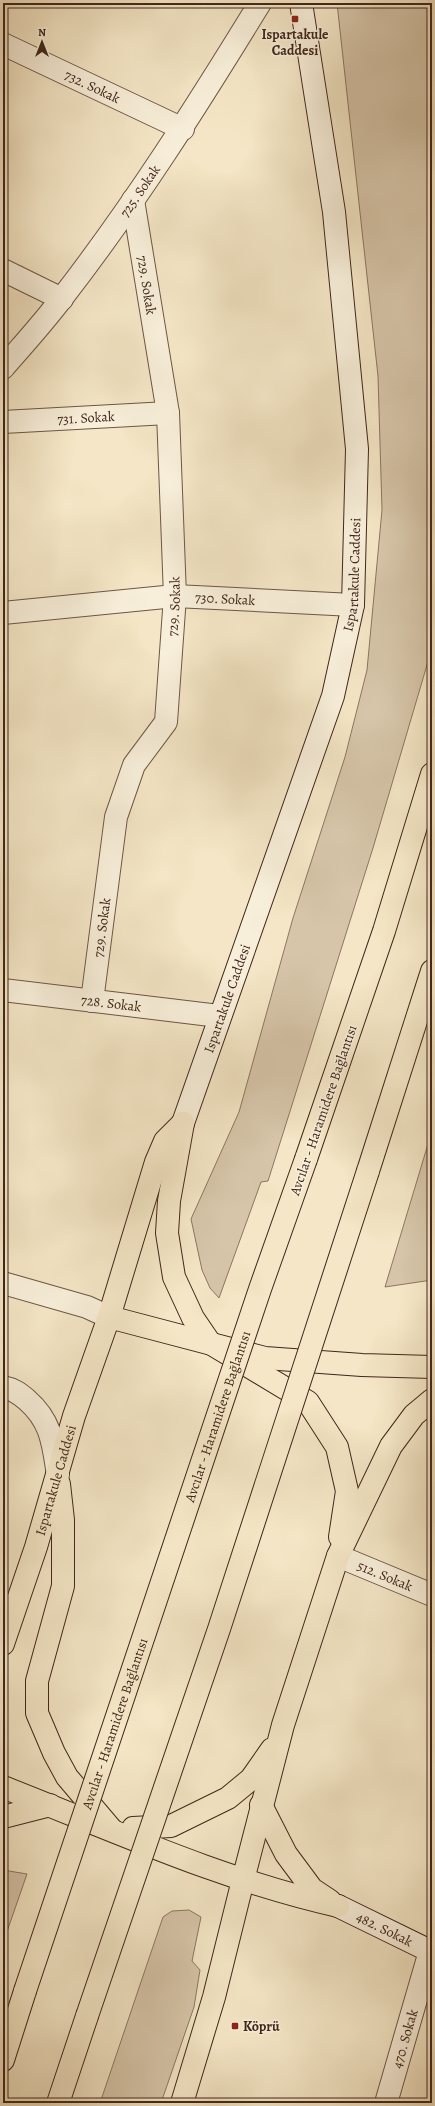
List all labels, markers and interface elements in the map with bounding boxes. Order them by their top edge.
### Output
marker: Ispartakule Caddesi [290,14,300,24]
north arrow [22,22,62,62]
text: N [38,25,46,40]
place label: Ispartakule Caddesi [261,25,329,60]
street label: 732. Sokak [61,65,123,108]
street label: 725. Sokak [115,161,165,221]
street label: 729. Sokak [132,254,161,316]
street label: 731. Sokak [57,407,115,429]
street label: Ispartakule Caddesi [338,517,365,633]
street label: 729. Sokak [163,576,185,637]
street label: 730. Sokak [194,588,256,610]
street label: 729. Sokak [89,897,115,959]
street label: Ispartakule Caddesi [199,942,255,1056]
street label: 728. Sokak [80,990,142,1017]
street label: Avcılar - Haramidere Bağlantısı [285,1022,362,1199]
street label: Avcılar - Haramidere Bağlantısı [180,1328,255,1506]
street label: Ispartakule Caddesi [31,1423,81,1538]
street label: 512. Sokak [354,1556,416,1596]
street label: Avcılar - Haramidere Bağlantısı [77,1636,153,1813]
street label: 482. Sokak [353,1907,416,1951]
street label: 470. Sokak [388,2007,423,2071]
place label: Köprü [243,2017,280,2036]
marker: Köprü [230,2021,240,2031]

